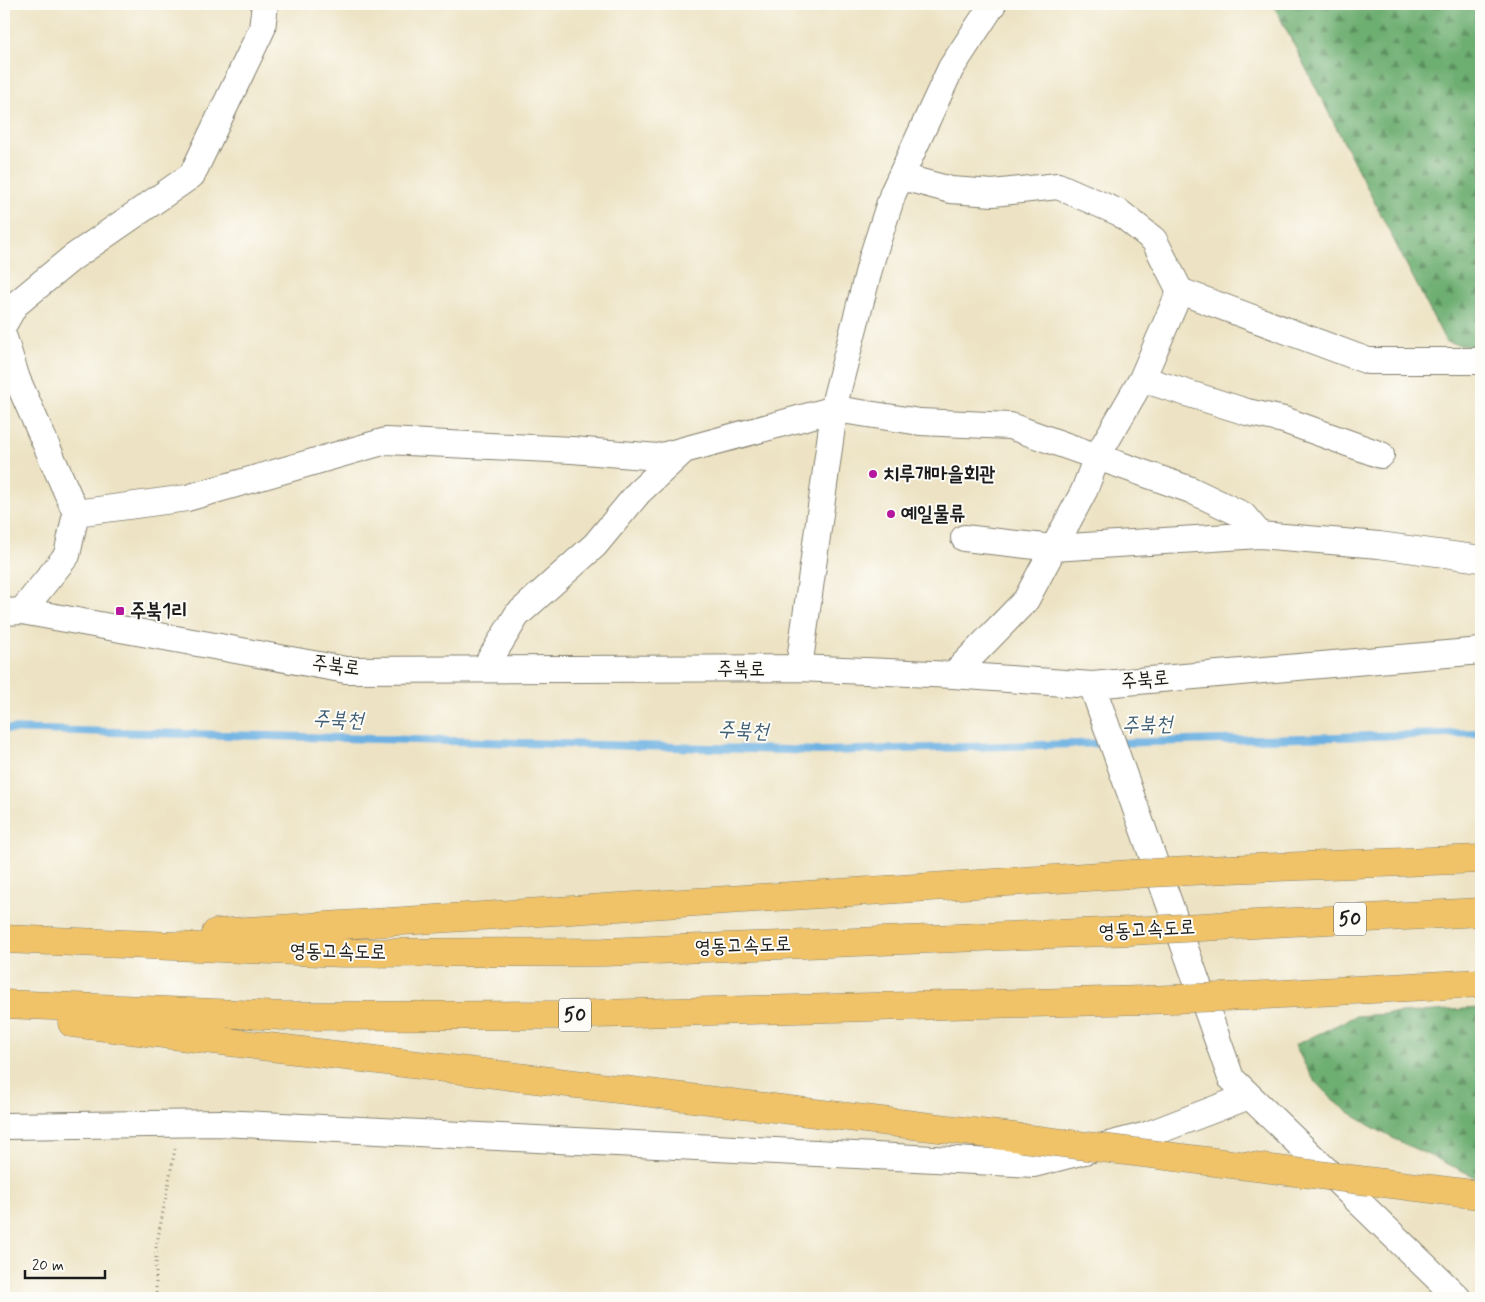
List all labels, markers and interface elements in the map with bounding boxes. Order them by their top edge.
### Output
place label: 치루개마을회관 [883,461,996,488]
marker: 치루개마을회관 [867,468,879,480]
place label: 예일물류 [901,501,965,528]
marker: 예일물류 [885,508,897,520]
place label: 주북1리 [130,598,187,625]
marker: 주북1리 [114,605,126,617]
street label: 주북로 [310,650,362,682]
street label: 주북로 [717,656,765,683]
street label: 주북로 [1120,664,1170,696]
water label: 주북천 [312,705,366,735]
water label: 주북천 [1121,710,1175,740]
water label: 주북천 [717,716,771,746]
road number: 50 [1334,902,1366,936]
street label: 영동고속도로 [1098,914,1196,946]
street label: 영동고속도로 [694,931,792,961]
street label: 영동고속도로 [289,938,387,966]
road number: 50 [559,998,591,1032]
scale bar [25,1247,105,1279]
text: 20 m [32,1256,64,1276]

